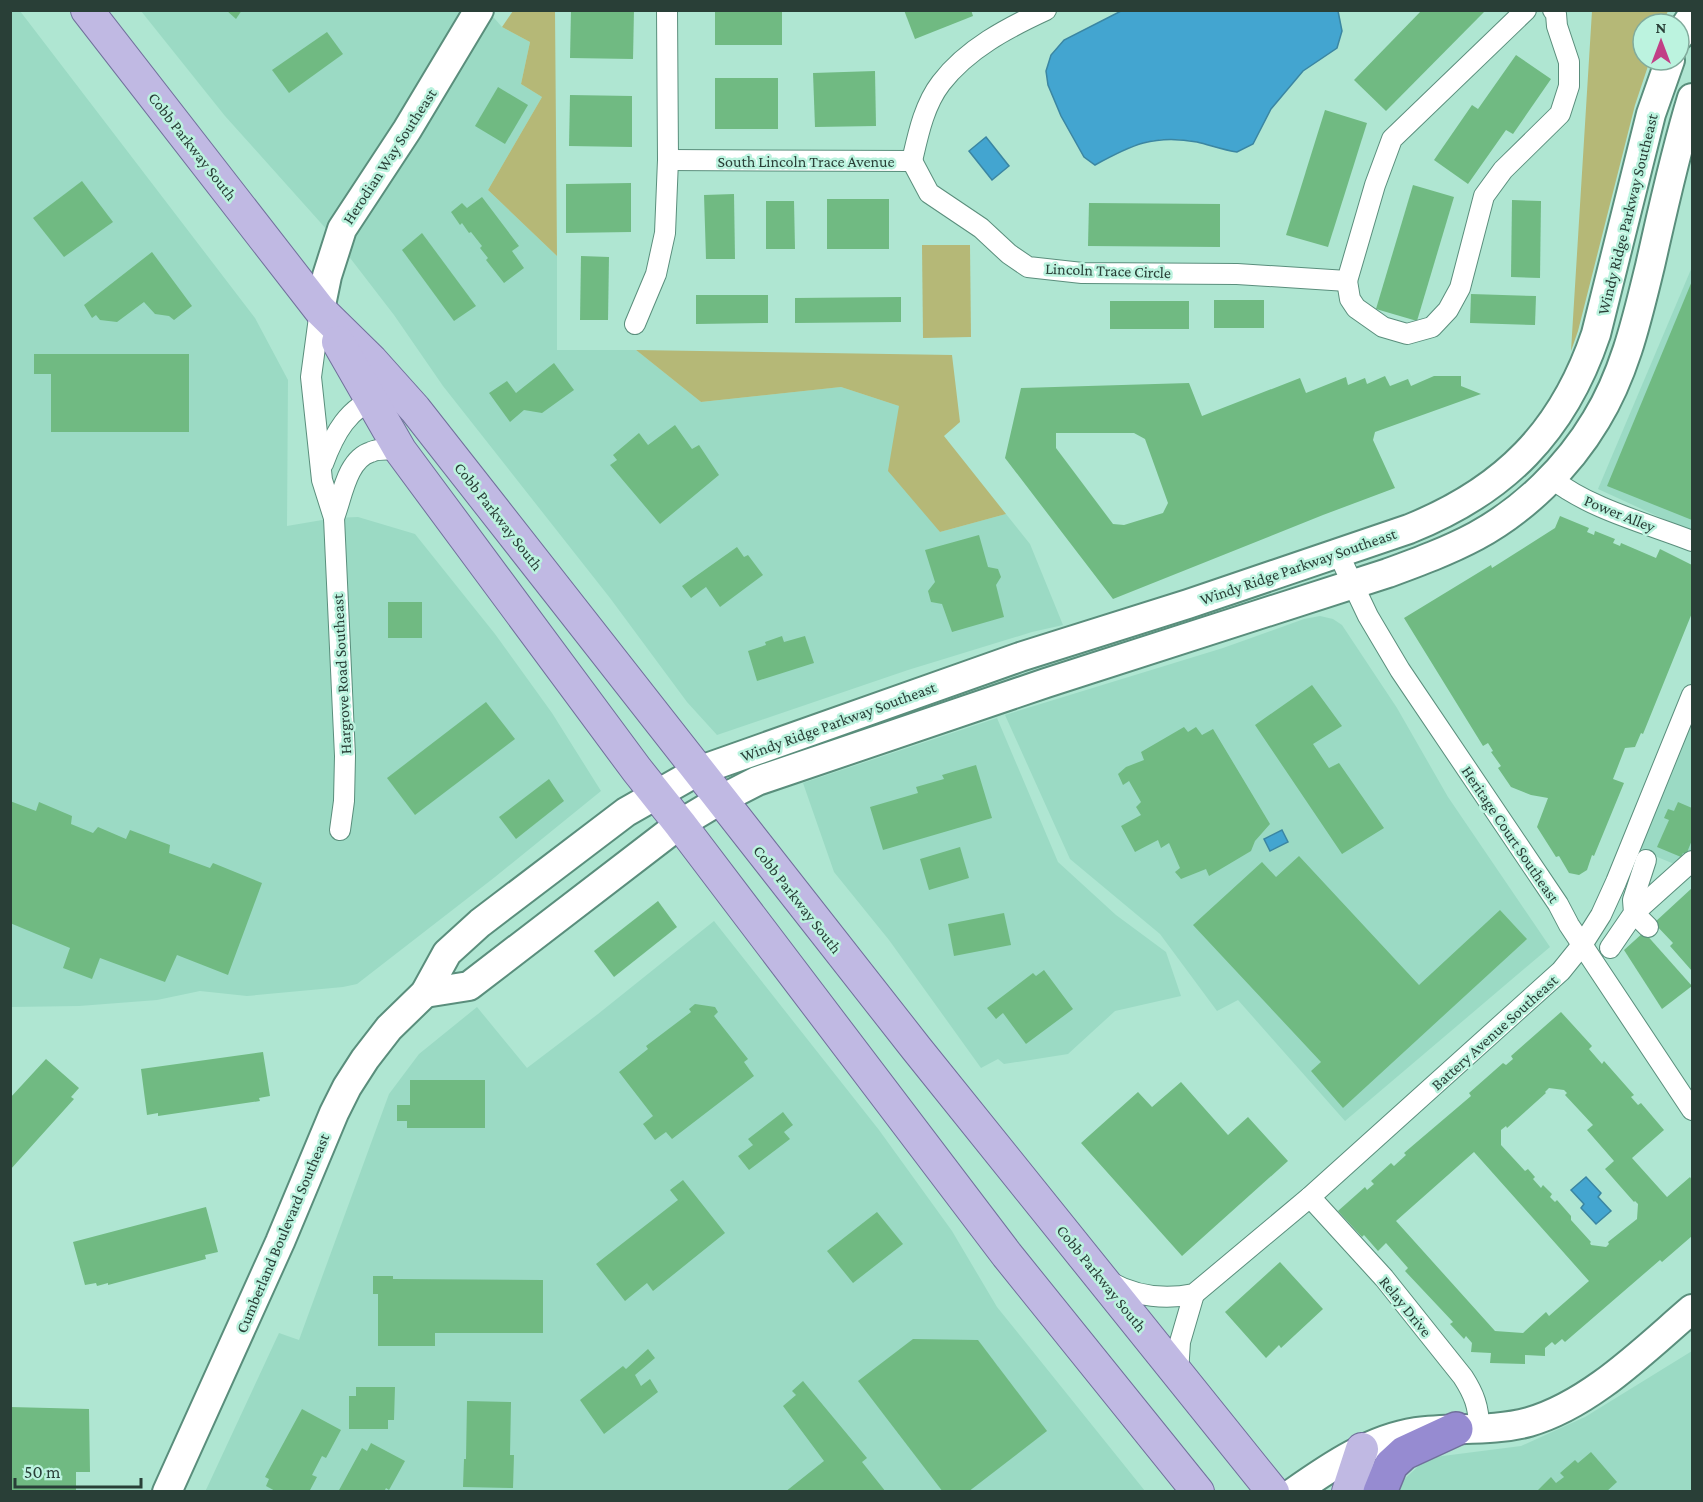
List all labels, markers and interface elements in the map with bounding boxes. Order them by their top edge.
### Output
north arrow [1631,12,1691,72]
text: N [1656,19,1667,36]
street label: Herodian Way Southeast [339,85,441,228]
street label: Cobb Parkway South [144,89,240,205]
street label: Windy Ridge Parkway Southeast [1594,111,1662,317]
street label: South Lincoln Trace Avenue [717,153,895,170]
street label: Lincoln Trace Circle [1045,260,1171,281]
street label: Cobb Parkway South [450,459,546,575]
street label: Power Alley [1582,492,1658,537]
street label: Windy Ridge Parkway Southeast [1198,525,1400,609]
street label: Hargrove Road Southeast [329,592,355,755]
street label: Windy Ridge Parkway Southeast [738,678,939,766]
street label: Heritage Court Southeast [1458,763,1563,907]
street label: Cobb Parkway South [749,842,845,958]
street label: Battery Avenue Southeast [1428,971,1562,1094]
street label: Cumberland Boulevard Southeast [233,1130,333,1335]
street label: Cobb Parkway South [1053,1222,1150,1336]
street label: Relay Drive [1375,1273,1435,1340]
scale bar [15,1451,141,1489]
text: 50 m [24,1462,61,1482]

